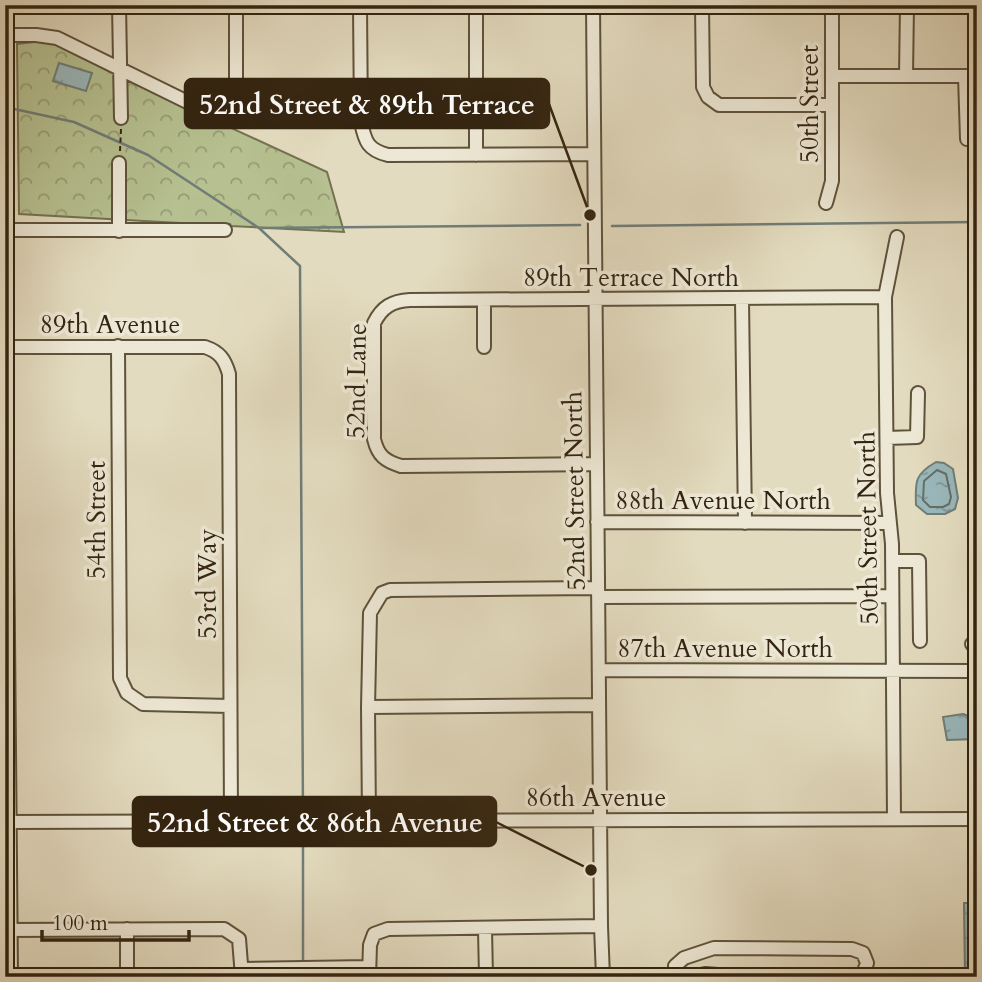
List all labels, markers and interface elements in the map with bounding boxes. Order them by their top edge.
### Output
street label: 50th Street [792,45,827,163]
callout: 52nd Street & 89th Terrace [185,79,549,128]
text: 52nd Street & 89th Terrace [199,86,535,124]
street label: 89th Terrace North [523,260,739,295]
street label: 89th Avenue [40,307,180,342]
street label: 52nd Lane [338,323,375,439]
street label: 52nd Street North [555,391,594,591]
street label: 50th Street North [848,431,887,625]
street label: 54th Street [79,461,114,579]
street label: 88th Avenue North [615,483,831,518]
street label: 53rd Way [190,528,225,639]
street label: 87th Avenue North [617,631,833,666]
street label: 86th Avenue [526,780,666,815]
callout: 52nd Street & 86th Avenue [133,797,496,846]
text: 52nd Street & 86th Avenue [147,804,483,842]
scale bar [42,898,189,942]
text: 100 m [52,909,108,938]

